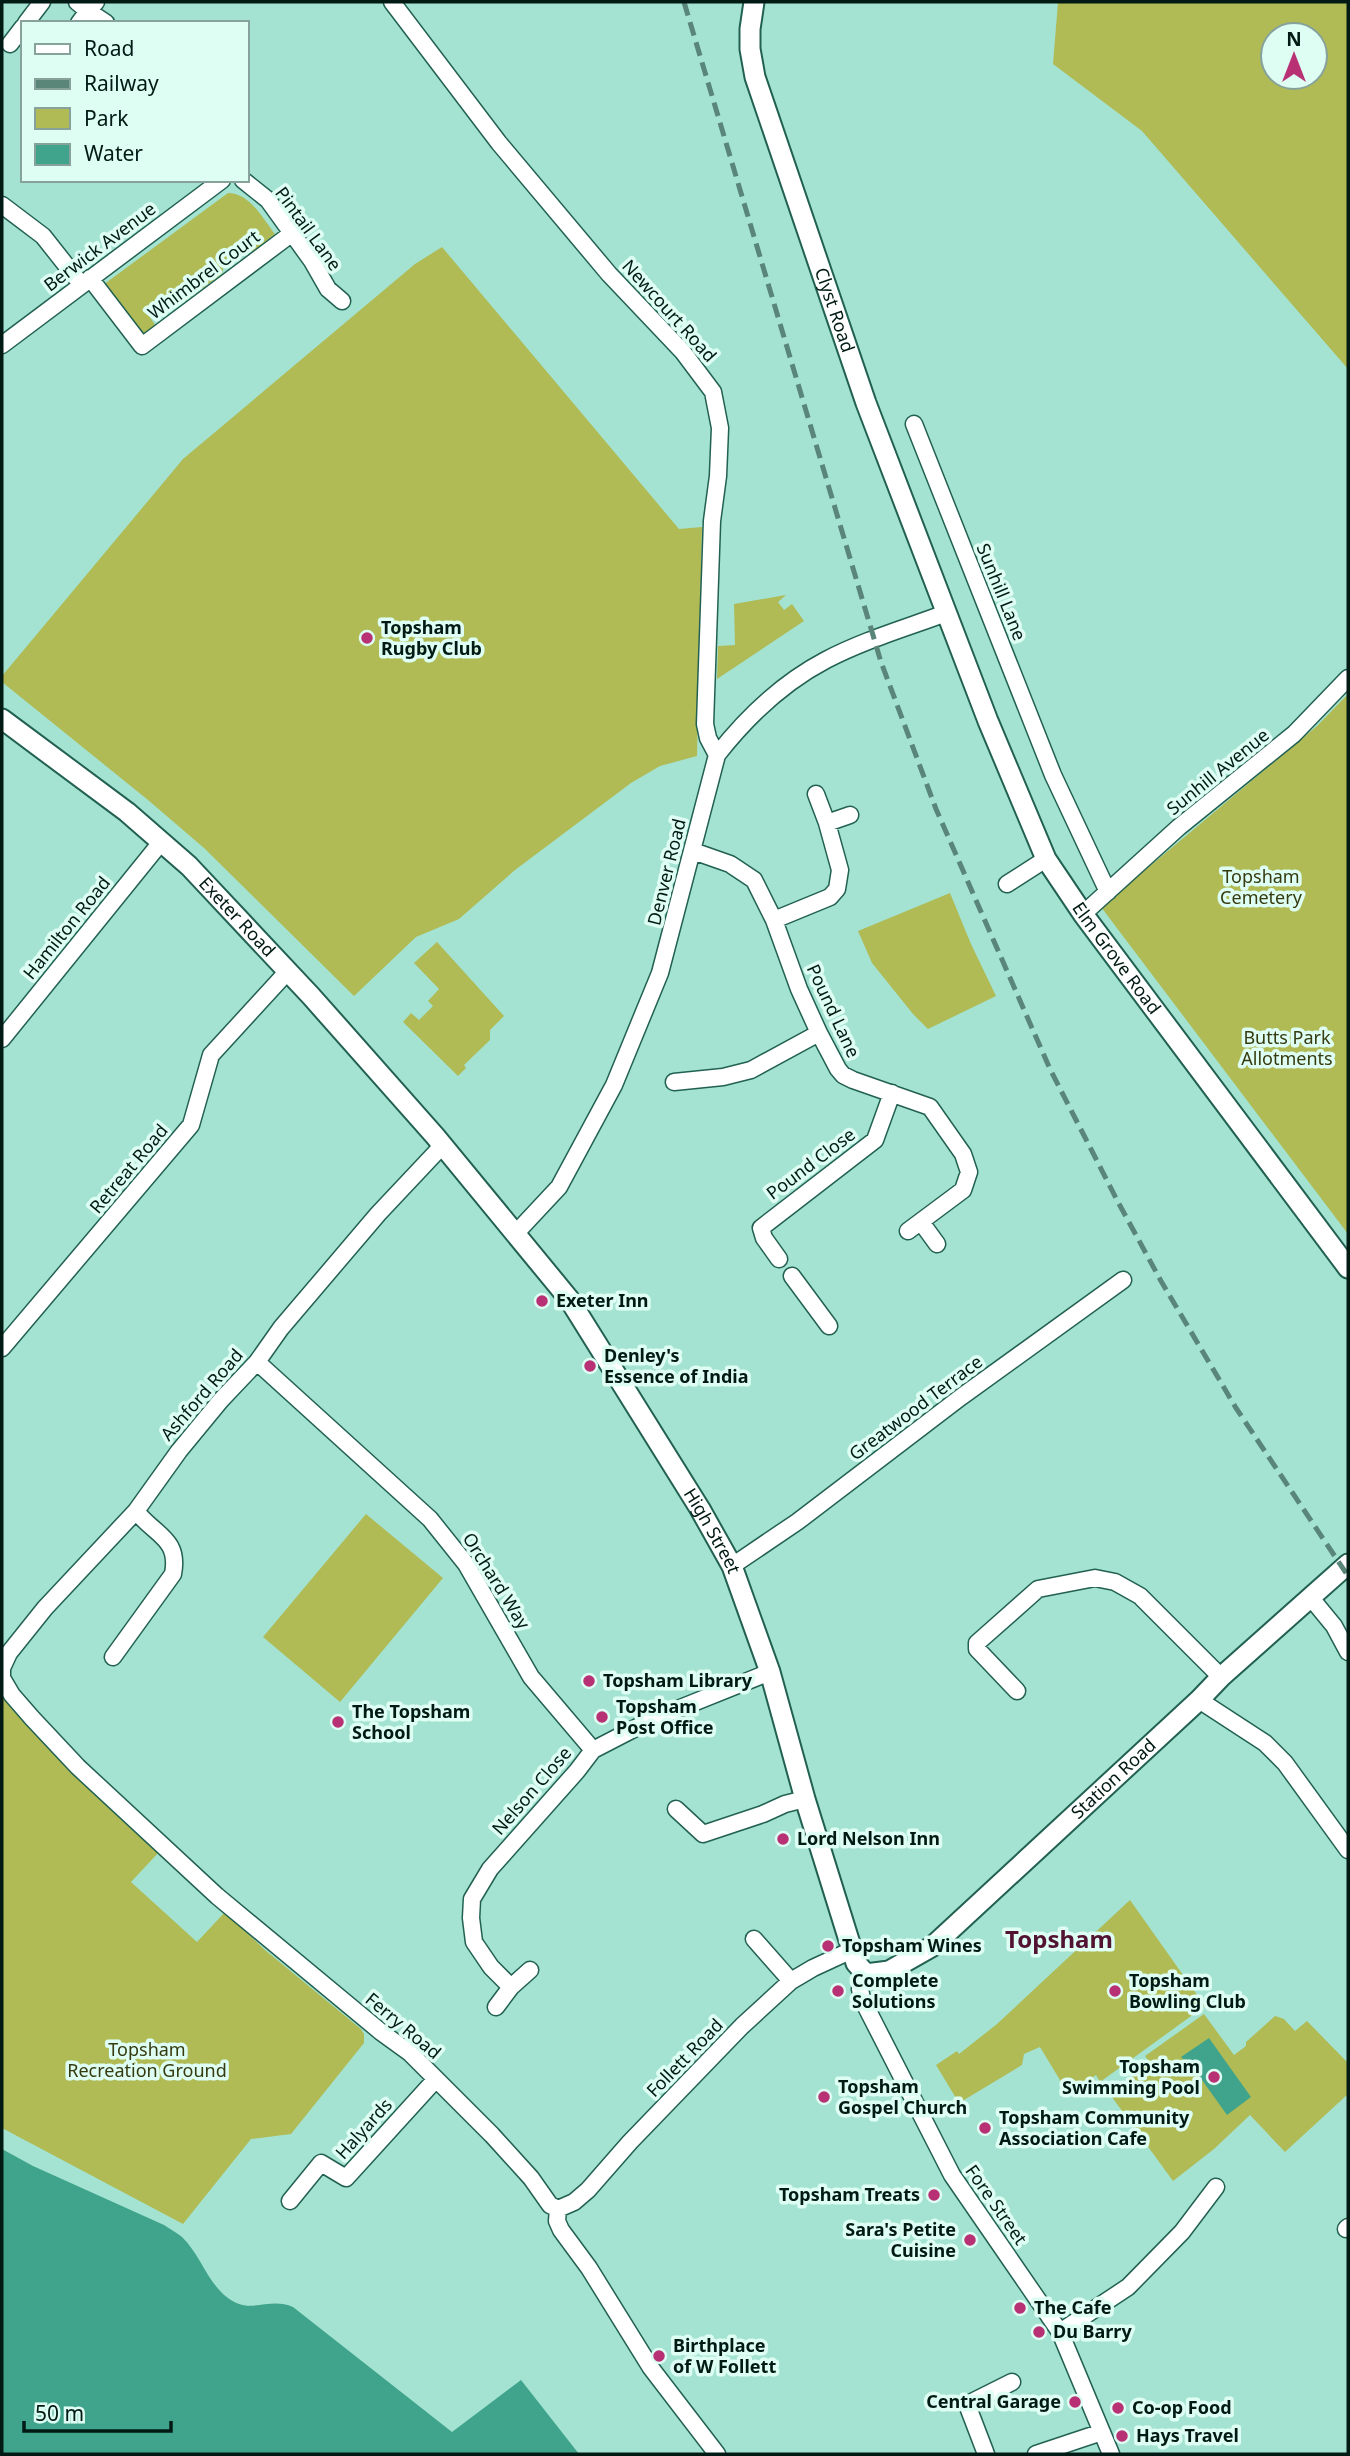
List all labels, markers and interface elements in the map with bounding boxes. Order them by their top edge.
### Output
legend [21,21,248,182]
north arrow [1259,21,1329,91]
text: N [1286,26,1302,52]
text: Road [84,34,134,62]
text: Railway [84,69,159,97]
text: Park [84,104,129,132]
text: Water [84,139,143,167]
street label: Pintail Lane [270,182,347,275]
street label: Berwick Avenue [39,196,160,296]
street label: Whimbrel Court [143,224,265,324]
street label: Newcourt Road [617,254,722,367]
street label: Clyst Road [810,264,861,355]
street label: Sunhill Lane [972,540,1032,644]
place label: Topsham Rugby Club [381,615,482,660]
marker: Topsham Rugby Club [359,630,375,646]
street label: Sunhill Avenue [1161,723,1274,820]
street label: Denver Road [641,816,691,928]
park label: Topsham Cemetery [1220,864,1303,909]
street label: Hamilton Road [17,871,115,984]
street label: Exeter Road [194,871,281,962]
street label: Elm Grove Road [1067,897,1167,1019]
street label: Pound Lane [802,960,866,1061]
park label: Butts Park Allotments [1241,1025,1333,1070]
street label: Retreat Road [84,1119,173,1218]
street label: Pound Close [761,1122,860,1205]
place label: Exeter Inn [556,1288,649,1312]
marker: Exeter Inn [534,1293,550,1309]
street label: Ashford Road [155,1343,248,1445]
place label: Denley's Essence of India [604,1343,748,1388]
street label: Greatwood Terrace [844,1349,987,1465]
marker: Denley's Essence of India [582,1358,598,1374]
street label: High Street [679,1483,747,1577]
street label: Orchard Way [458,1528,536,1634]
place label: Topsham Library [603,1668,753,1692]
marker: Topsham Library [581,1673,597,1689]
place label: Topsham Post Office [616,1694,714,1739]
place label: The Topsham School [352,1699,470,1744]
marker: Topsham Post Office [594,1709,610,1725]
marker: The Topsham School [330,1714,346,1730]
street label: Station Road [1065,1733,1161,1824]
street label: Nelson Close [486,1741,576,1840]
place label: Lord Nelson Inn [797,1826,940,1850]
marker: Lord Nelson Inn [775,1831,791,1847]
district label: Topsham [1005,1922,1113,1955]
place label: Topsham Wines [842,1933,982,1957]
marker: Topsham Wines [820,1938,836,1954]
place label: Complete Solutions [852,1968,938,2013]
place label: Topsham Bowling Club [1129,1968,1246,2013]
marker: Complete Solutions [830,1983,846,1999]
marker: Topsham Bowling Club [1107,1983,1123,1999]
street label: Ferry Road [361,1987,446,2064]
street label: Follett Road [641,2013,728,2102]
park label: Topsham Recreation Ground [67,2037,227,2082]
place label: Topsham Swimming Pool [1062,2054,1200,2099]
marker: Topsham Swimming Pool [1206,2069,1222,2085]
place label: Topsham Gospel Church [838,2074,967,2119]
marker: Topsham Gospel Church [816,2089,832,2105]
street label: Halyards [330,2093,397,2164]
place label: Topsham Community Association Cafe [999,2105,1190,2150]
marker: Topsham Community Association Cafe [977,2120,993,2136]
street label: Fore Street [960,2160,1033,2250]
place label: Topsham Treats [779,2182,920,2206]
marker: Topsham Treats [926,2187,942,2203]
place label: Sara's Petite Cuisine [845,2217,956,2262]
marker: Sara's Petite Cuisine [962,2232,978,2248]
place label: The Cafe [1034,2295,1112,2319]
marker: The Cafe [1012,2300,1028,2316]
place label: Du Barry [1053,2319,1132,2343]
marker: Du Barry [1031,2324,1047,2340]
place label: Birthplace of W Follett [673,2333,776,2378]
marker: Birthplace of W Follett [651,2348,667,2364]
place label: Central Garage [926,2389,1061,2413]
scale bar [24,2390,172,2434]
marker: Central Garage [1067,2394,1083,2410]
place label: Co-op Food [1132,2395,1232,2419]
text: 50 m [35,2399,84,2427]
marker: Co-op Food [1110,2400,1126,2416]
place label: Hays Travel [1136,2423,1239,2447]
marker: Hays Travel [1114,2428,1130,2444]

